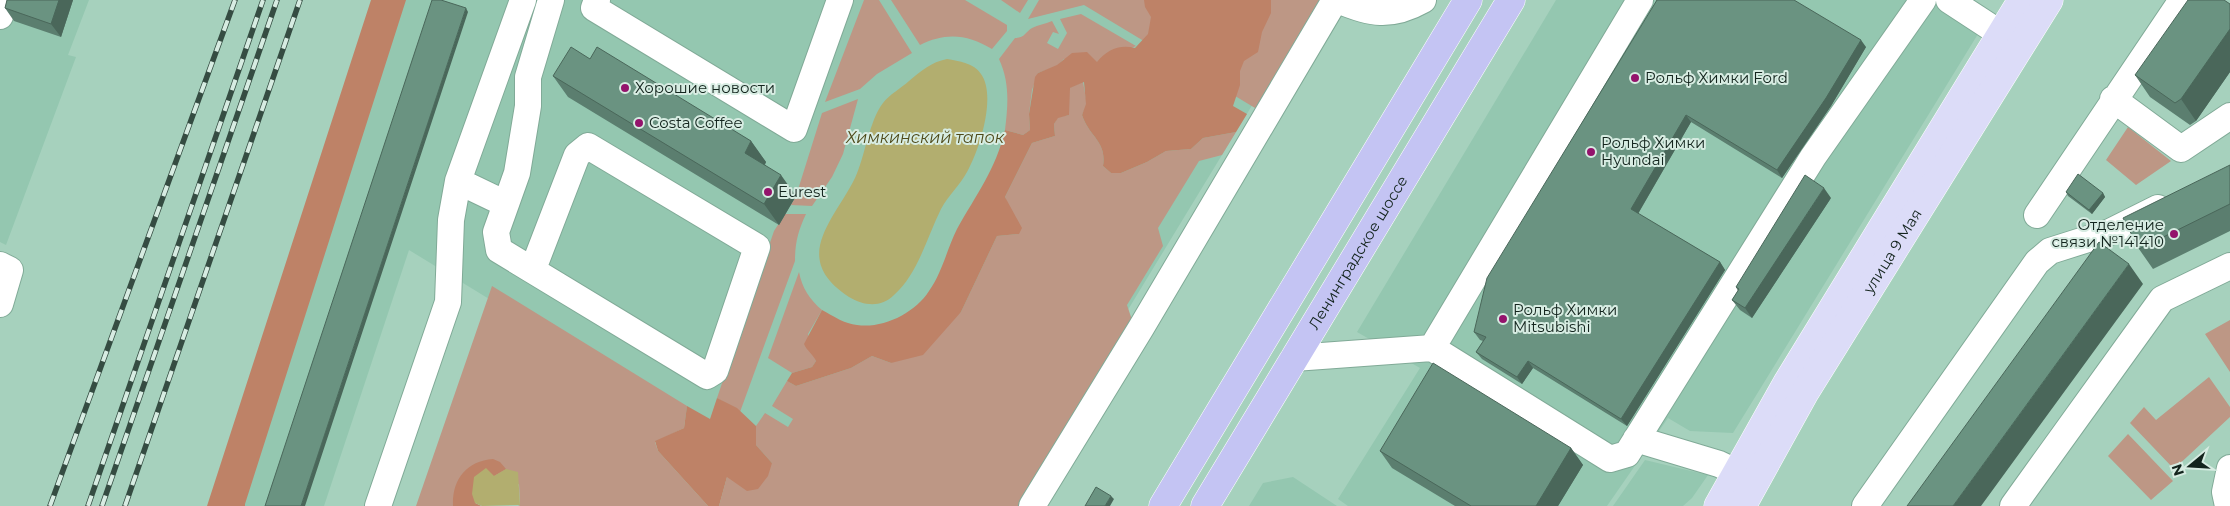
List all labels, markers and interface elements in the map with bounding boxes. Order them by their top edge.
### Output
place label: Рольф Химки Ford [1645,68,1788,87]
marker: Рольф Химки Ford [1629,72,1641,84]
place label: Хорошие новости [635,78,775,97]
marker: Хорошие новости [619,82,631,94]
place label: Costa Coffee [649,113,742,132]
marker: Costa Coffee [633,117,645,129]
water label: Химкинский тапок [845,128,1005,147]
place label: Рольф Химки Hyundai [1601,133,1705,169]
marker: Рольф Химки Hyundai [1585,146,1597,158]
street label: Ленинградское шоссе [1304,172,1412,333]
place label: Eurest [778,182,826,201]
marker: Eurest [762,186,774,198]
street label: улица 9 Мая [1858,205,1926,298]
place label: Отделение связи №141410 [2051,215,2164,251]
marker: Отделение связи №141410 [2168,228,2180,240]
place label: Рольф Химки Mitsubishi [1513,300,1617,336]
marker: Рольф Химки Mitsubishi [1497,313,1509,325]
north arrow [2165,441,2215,491]
text: N [2167,462,2188,478]

